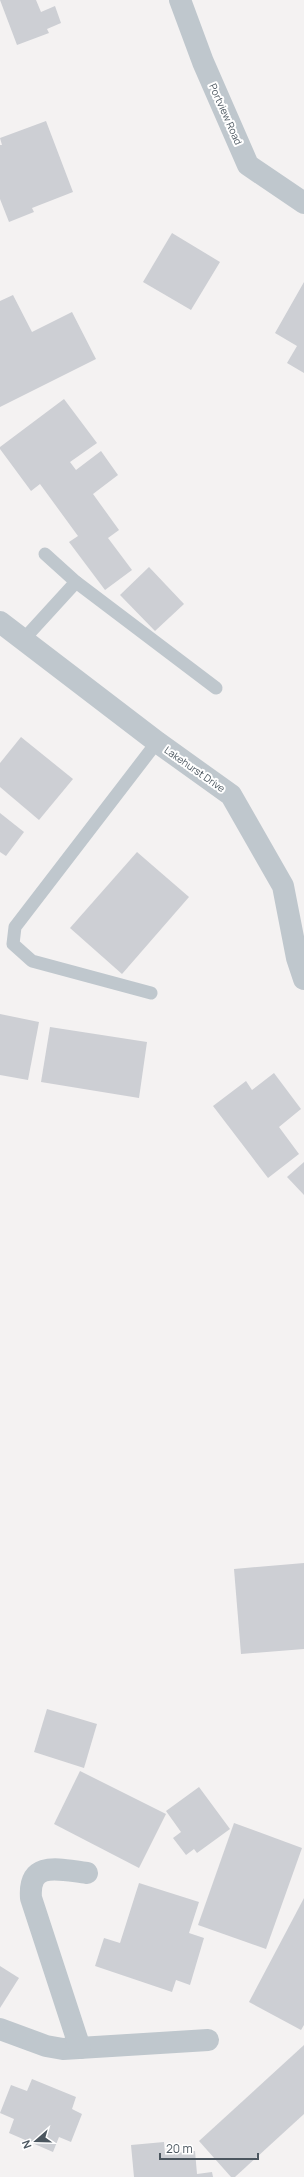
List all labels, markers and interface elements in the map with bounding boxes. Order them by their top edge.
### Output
street label: Portview Road [206,81,246,147]
street label: Lakehurst Drive [162,743,228,795]
north arrow [16,2121,56,2161]
scale bar [160,2135,258,2161]
text: N [18,2138,35,2151]
text: 20 m [166,2140,193,2157]

